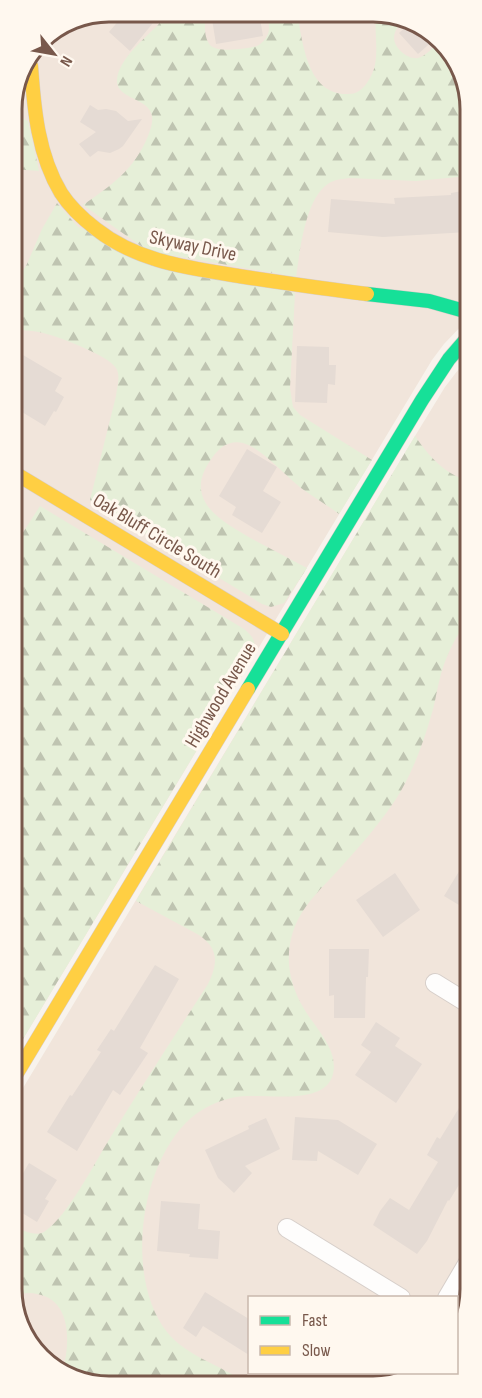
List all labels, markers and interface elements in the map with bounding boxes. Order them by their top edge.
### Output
north arrow [24,24,84,84]
text: N [55,52,76,70]
street label: Skyway Drive [147,225,239,267]
street label: Oak Bluff Circle South [88,488,226,584]
street label: Highwood Avenue [180,638,262,752]
legend [248,1296,458,1374]
text: Fast [302,1310,328,1331]
text: Slow [302,1340,331,1361]

